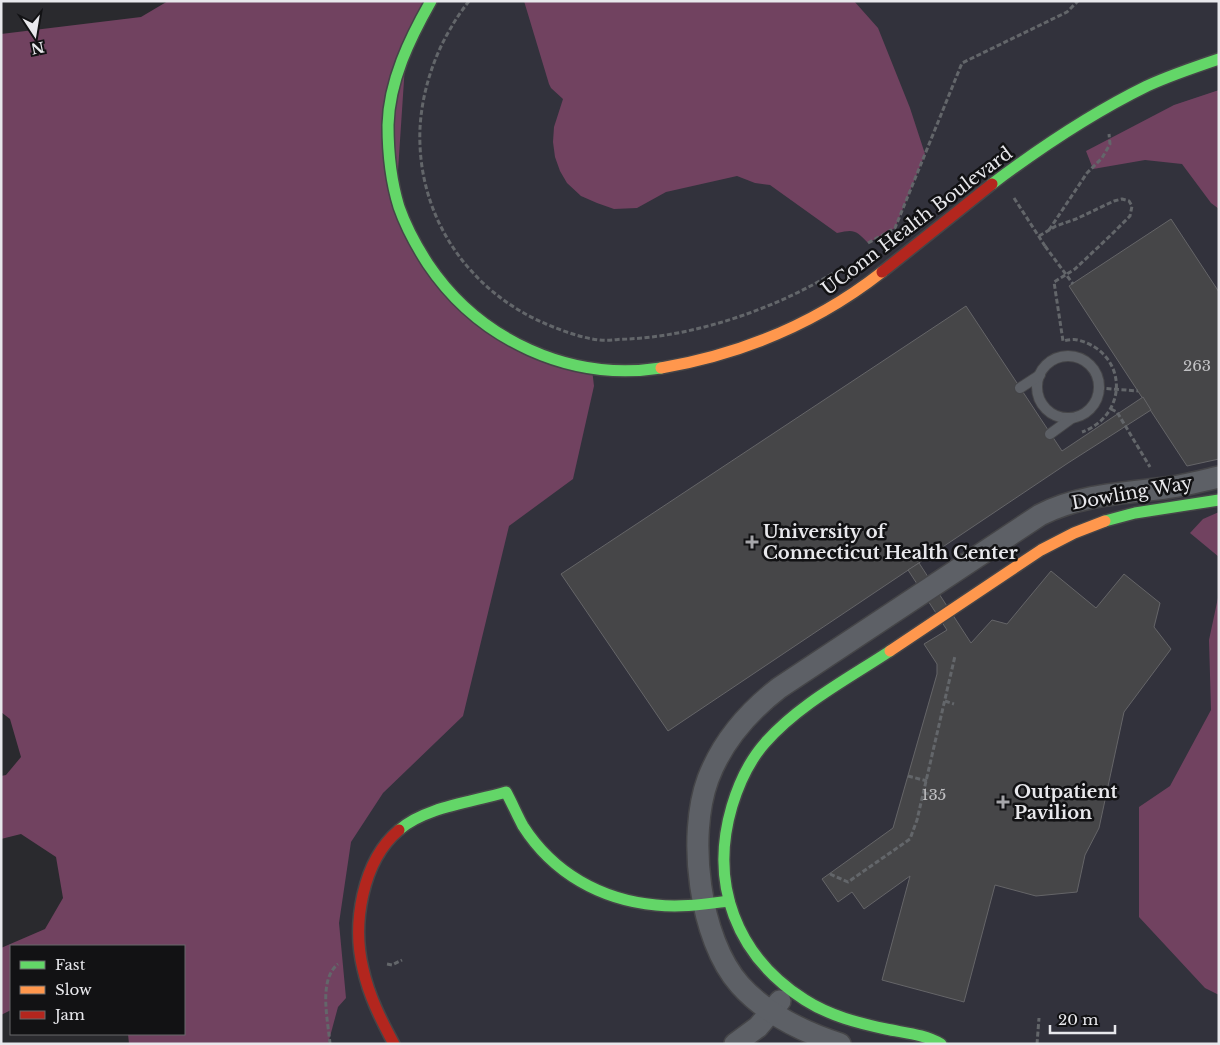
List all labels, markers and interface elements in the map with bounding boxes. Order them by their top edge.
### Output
north arrow [10,10,60,60]
text: N [29,38,46,58]
street label: UConn Health Boulevard [817,142,1017,300]
house number: 263 [1183,356,1211,375]
street label: Dowling Way [1070,471,1195,514]
place label: University of Connecticut Health Center [763,521,1018,564]
marker: University of Connecticut Health Center [745,535,759,549]
place label: Outpatient Pavilion [1014,781,1117,824]
house number: 135 [922,785,946,804]
marker: Outpatient Pavilion [996,795,1010,809]
legend [10,945,185,1035]
text: Fast [55,955,86,974]
text: Slow [55,980,92,999]
scale bar [1050,1002,1115,1034]
text: Jam [53,1005,85,1024]
text: 20 m [1058,1010,1098,1029]

